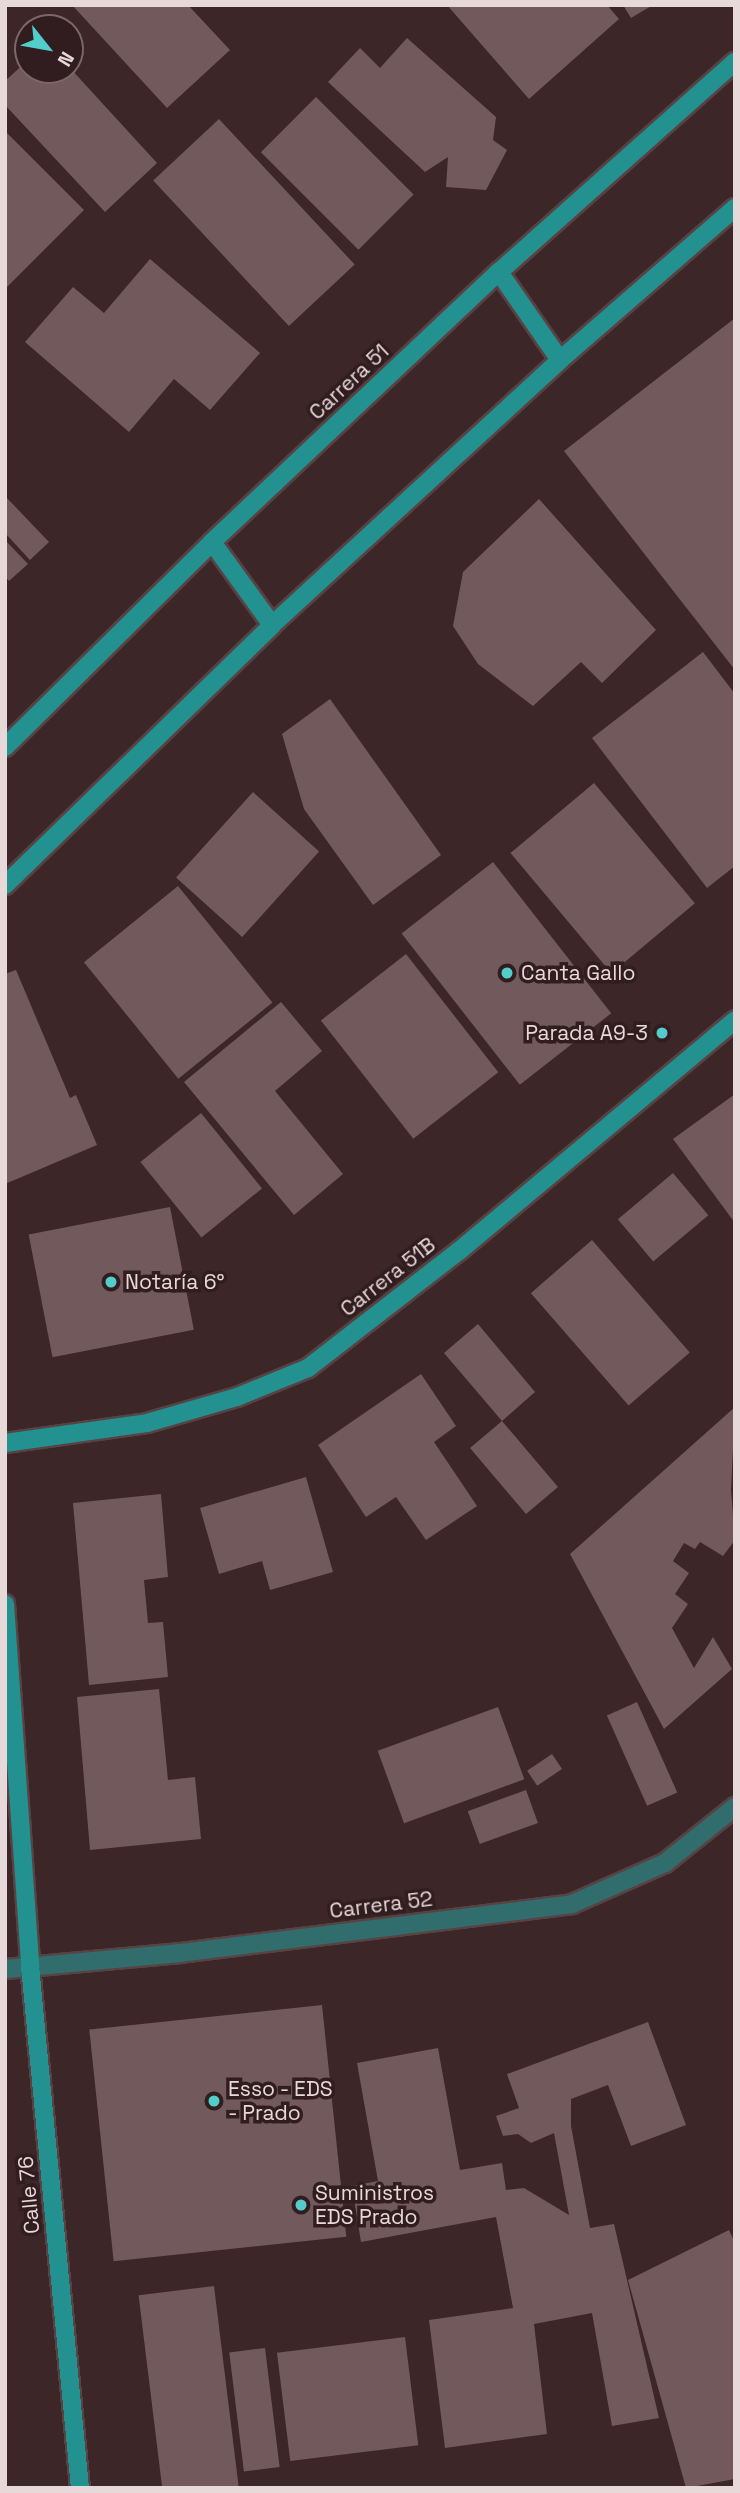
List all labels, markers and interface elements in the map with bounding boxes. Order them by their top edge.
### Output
north arrow [14,14,84,84]
text: N [52,47,80,71]
street label: Carrera 51 [304,339,394,425]
place label: Canta Gallo [521,960,635,986]
marker: Canta Gallo [499,965,515,981]
place label: Parada A9-3 [525,1020,648,1046]
marker: Parada A9-3 [654,1025,670,1041]
street label: Carrera 51B [336,1232,440,1322]
place label: Notaría 6° [125,1269,225,1295]
marker: Notaría 6° [103,1274,119,1290]
street label: Carrera 52 [328,1886,434,1924]
place label: Esso - EDS - Prado [228,2076,334,2126]
marker: Esso - EDS - Prado [206,2093,222,2109]
street label: Calle 76 [13,2155,45,2235]
place label: Suministros EDS Prado [315,2180,434,2230]
marker: Suministros EDS Prado [293,2197,309,2213]

